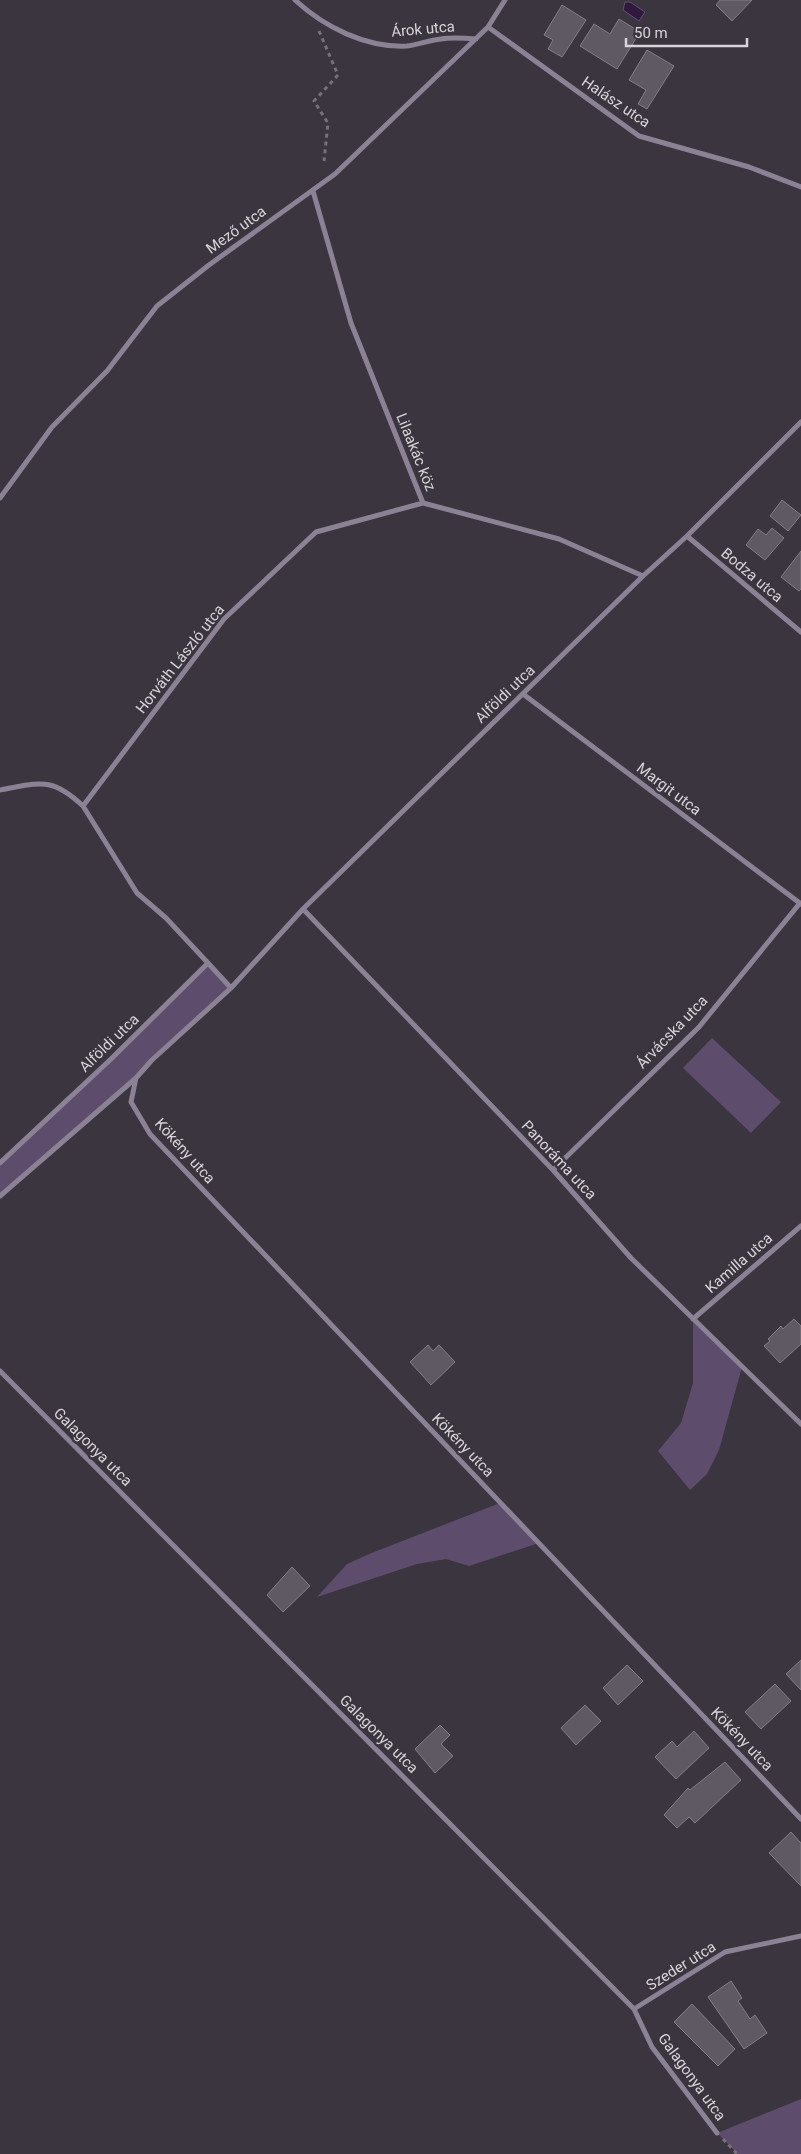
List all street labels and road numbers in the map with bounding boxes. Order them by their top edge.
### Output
street label: Árok utca [390,17,456,41]
street label: Halász utca [578,73,654,131]
street label: Mező utca [202,202,270,258]
street label: Lilaakác köz [392,410,440,494]
street label: Bodza utca [718,544,786,606]
street label: Horváth László utca [132,601,228,717]
street label: Alföldi utca [471,661,539,727]
street label: Margit utca [633,759,705,819]
street label: Árvácska utca [633,992,711,1072]
street label: Alföldi utca [75,1010,143,1076]
street label: Kökény utca [151,1115,219,1187]
street label: Panoráma utca [518,1117,600,1203]
street label: Kamilla utca [702,1229,776,1297]
street label: Galagonya utca [50,1404,136,1490]
street label: Kökény utca [428,1409,498,1481]
street label: Galagonya utca [336,1691,422,1777]
street label: Kökény utca [707,1703,777,1775]
street label: Szeder utca [643,1938,719,1994]
street label: Galagonya utca [654,2030,730,2124]

